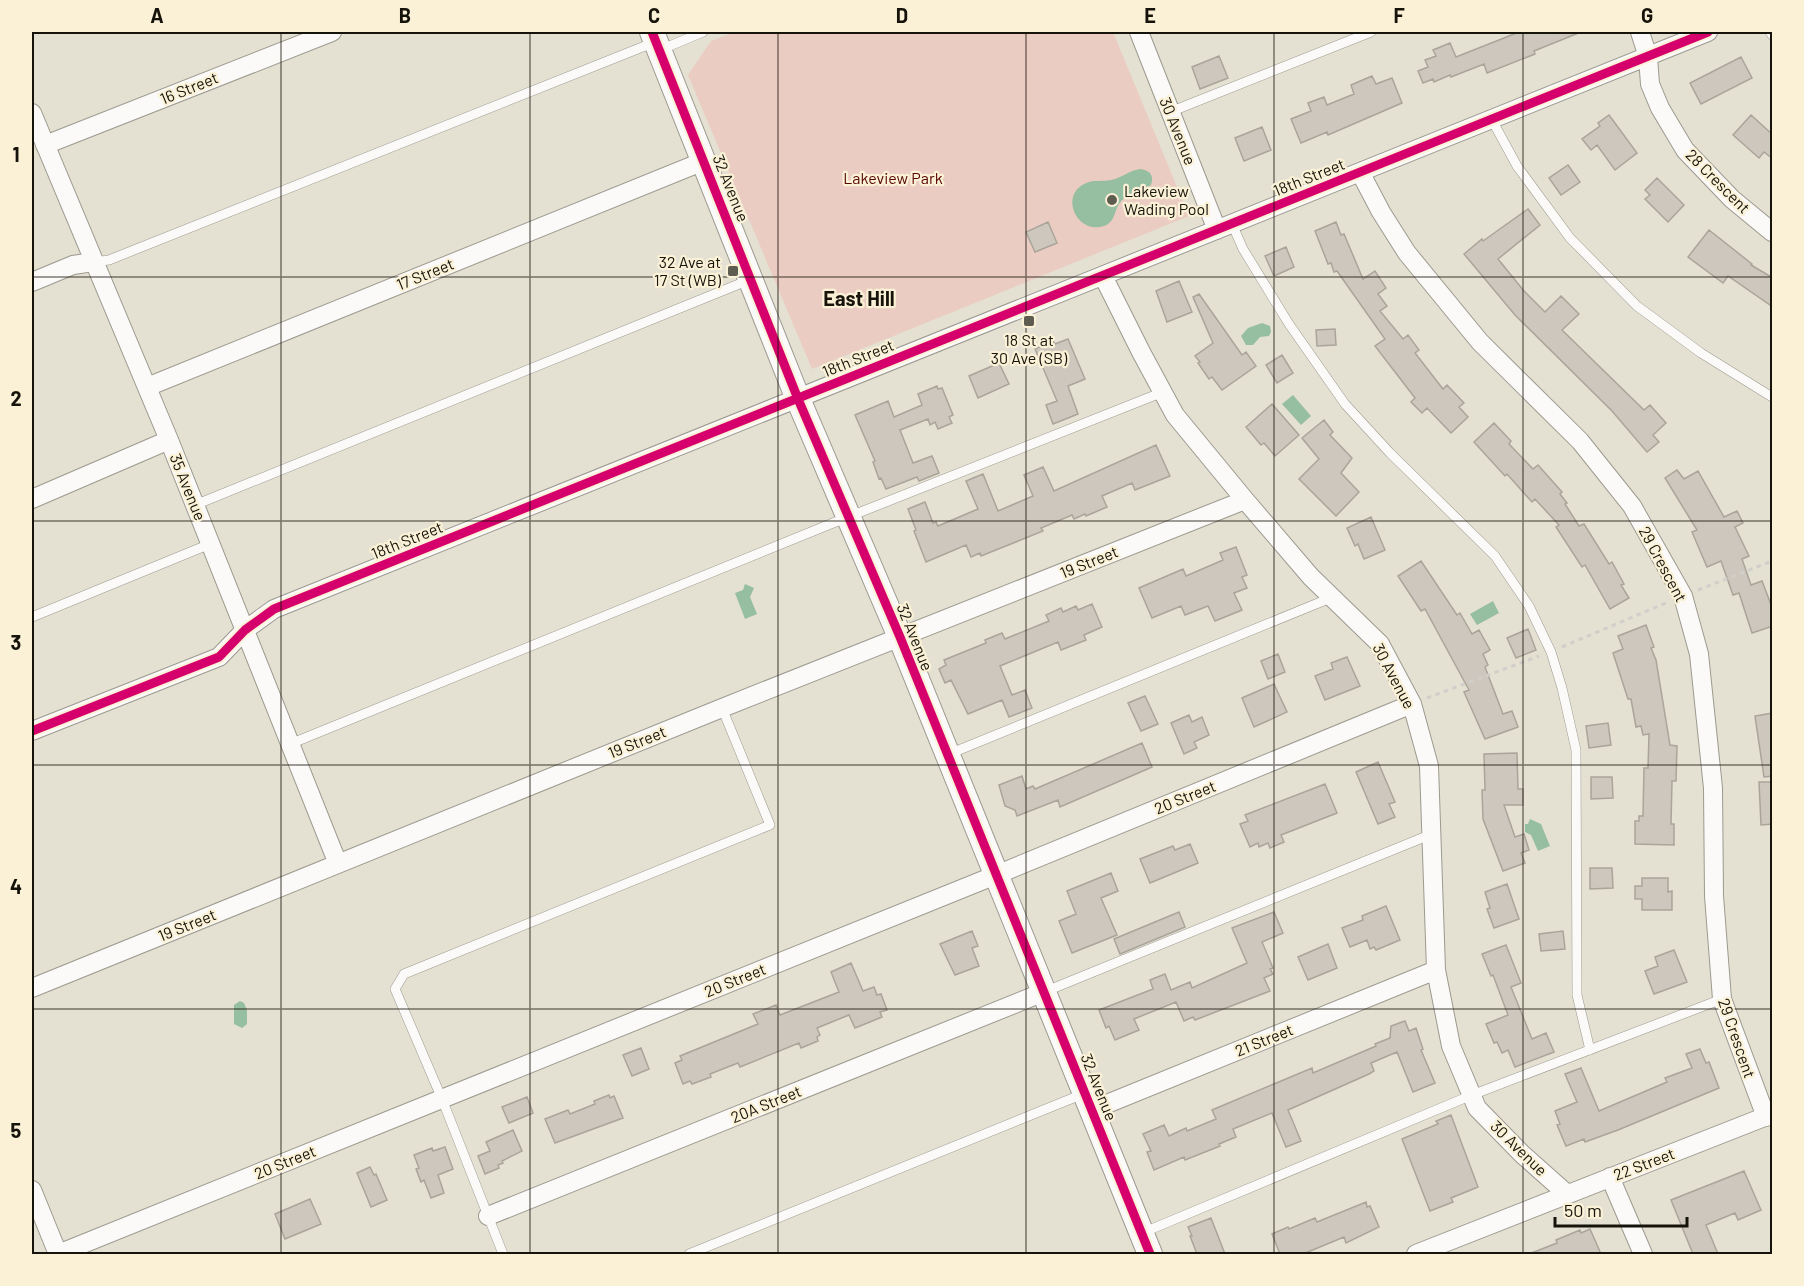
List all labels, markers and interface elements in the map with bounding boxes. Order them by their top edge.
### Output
text: A [150,3,164,27]
text: B [399,3,411,27]
text: C [648,3,660,27]
text: D [896,3,908,27]
text: E [1144,3,1156,27]
text: F [1393,3,1405,27]
text: G [1641,3,1653,27]
street label: 16 Street [157,67,221,108]
street label: 30 Avenue [1156,94,1201,167]
text: 1 [12,142,20,166]
street label: 28 Crescent [1682,145,1754,217]
street label: 32 Avenue [709,151,754,224]
street label: 18th Street [1270,154,1347,199]
park label: Lakeview Park [843,168,943,187]
place label: Lakeview Wading Pool [1124,181,1209,218]
marker: Lakeview Wading Pool [1105,193,1119,207]
place label: 32 Ave at 17 St (WB) [654,252,722,289]
street label: 17 Street [393,253,456,294]
marker: 32 Ave at 17 St (WB) [726,264,740,278]
district label: East Hill [823,286,895,310]
marker: 18 St at 30 Ave (SB) [1022,314,1036,328]
place label: 18 St at 30 Ave (SB) [991,330,1068,367]
street label: 18th Street [819,335,896,380]
text: 2 [10,386,22,410]
street label: 35 Avenue [166,451,210,523]
street label: 18th Street [368,517,445,562]
street label: 29 Crescent [1636,523,1691,605]
street label: 19 Street [1057,541,1121,582]
street label: 32 Avenue [893,600,938,673]
text: 3 [11,630,21,654]
street label: 30 Avenue [1369,640,1420,712]
street label: 19 Street [605,721,669,762]
street label: 20 Street [1151,776,1218,817]
text: 4 [10,874,22,898]
street label: 19 Street [155,904,219,945]
street label: 20 Street [701,959,768,1000]
street label: 29 Crescent [1715,996,1760,1080]
street label: 21 Street [1232,1019,1296,1060]
street label: 32 Avenue [1077,1050,1122,1123]
street label: 20A Street [728,1081,804,1126]
street label: 30 Avenue [1487,1116,1552,1179]
text: 5 [11,1118,22,1142]
street label: 20 Street [251,1141,318,1182]
street label: 22 Street [1611,1143,1677,1184]
scale bar [1555,1190,1687,1228]
text: 50 m [1564,1199,1602,1221]

